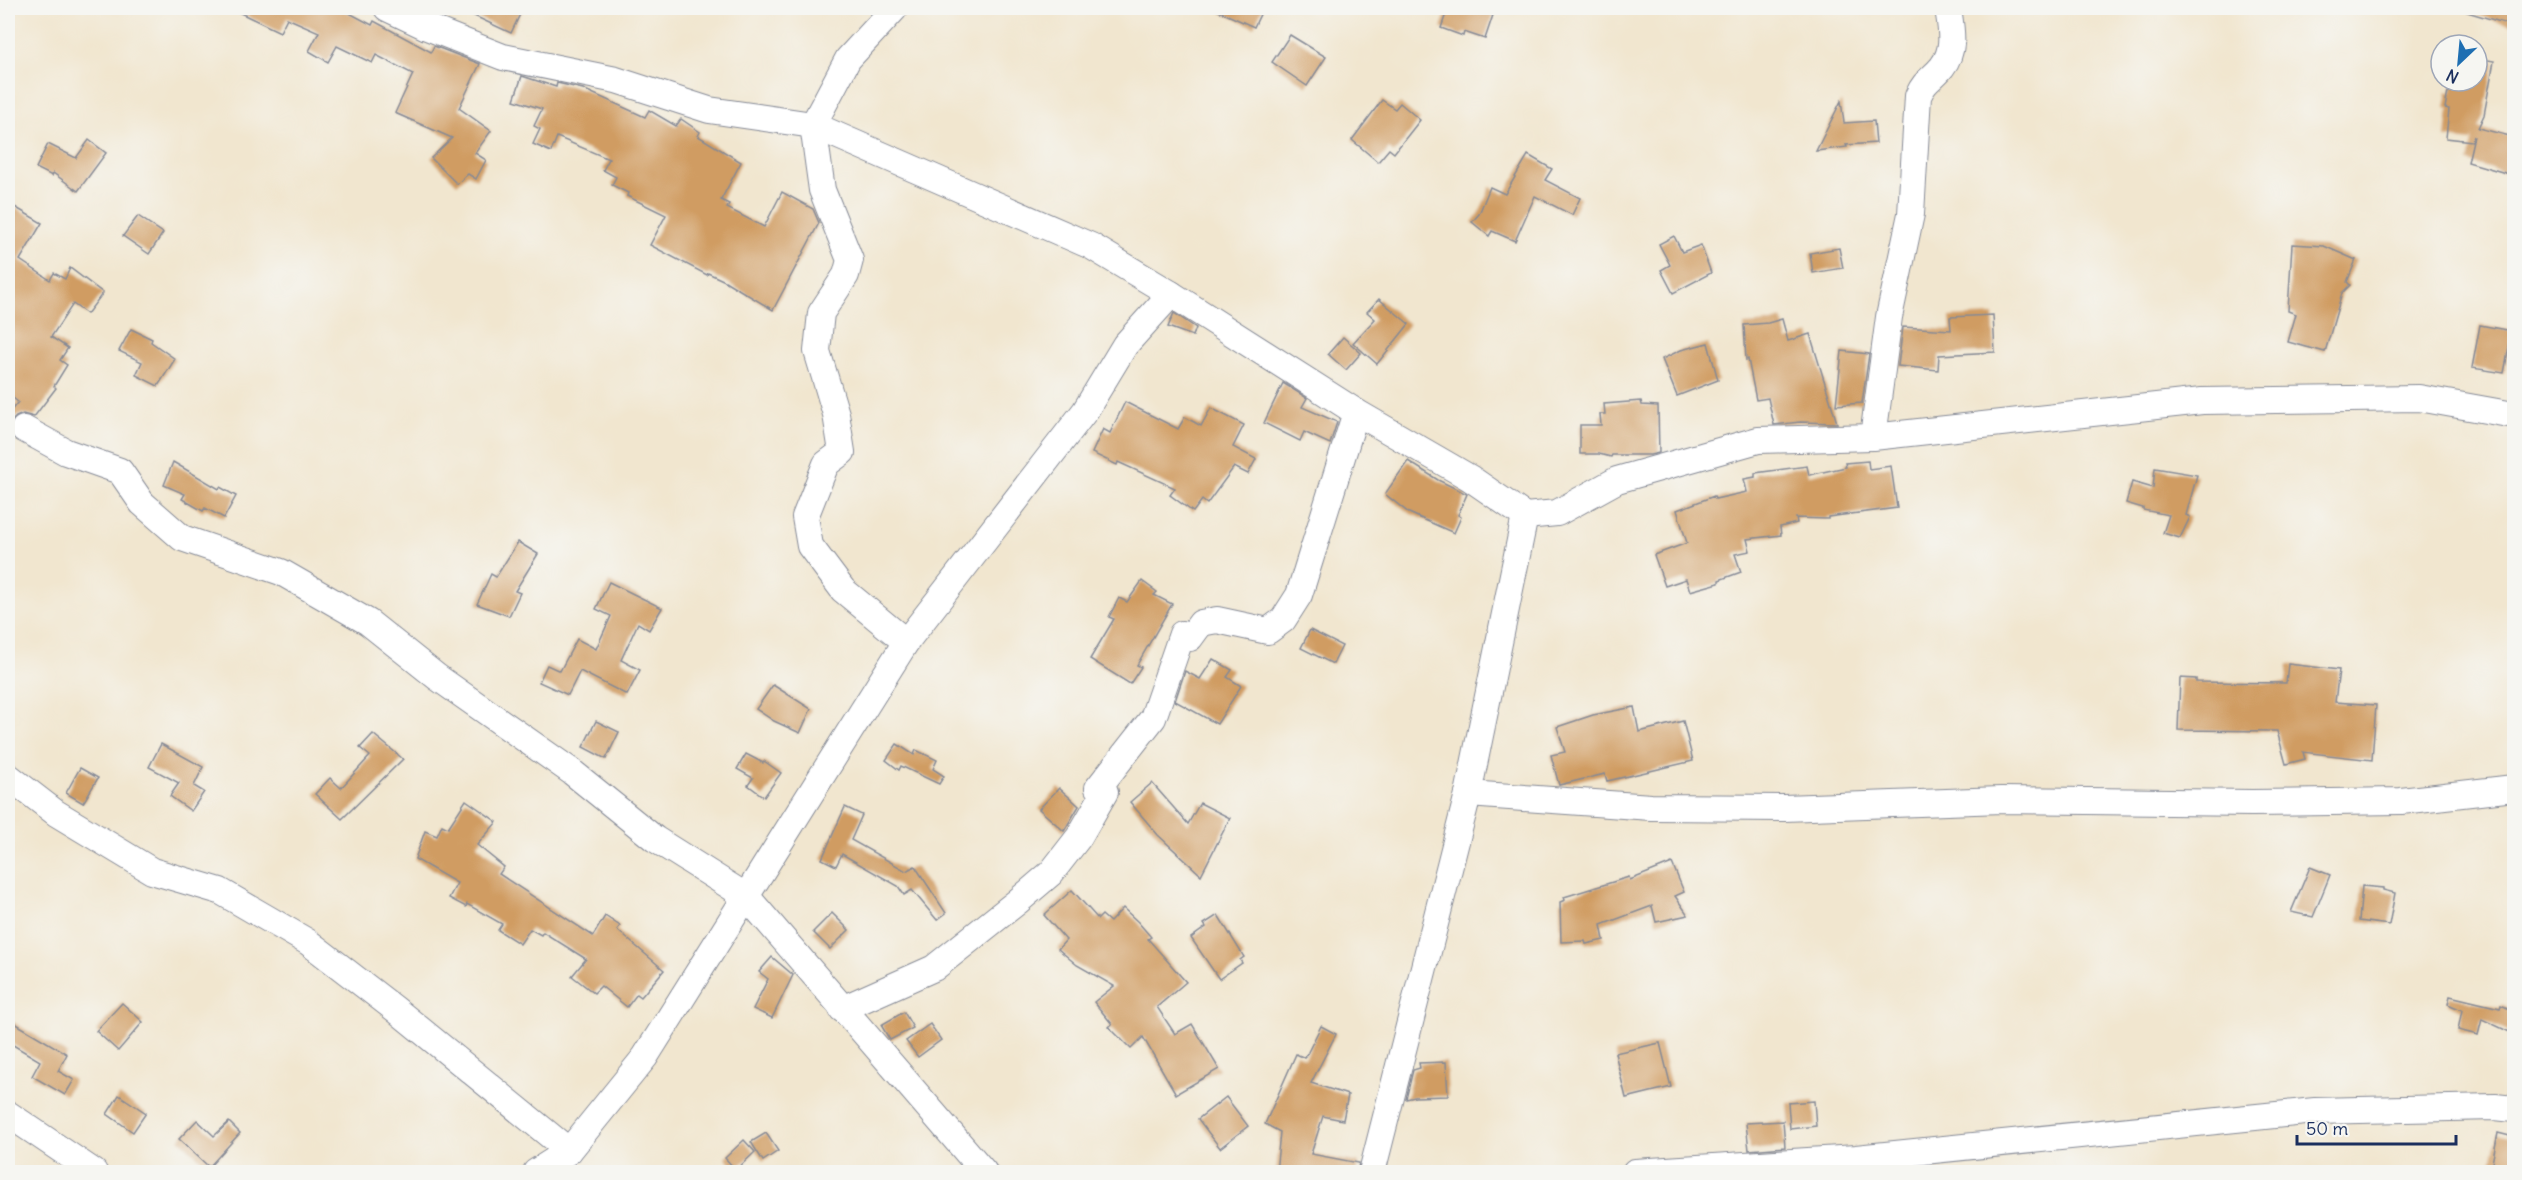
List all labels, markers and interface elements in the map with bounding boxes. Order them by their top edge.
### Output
north arrow [2429,33,2489,93]
text: N [2443,65,2462,88]
scale bar [2297,1108,2456,1146]
text: 50 m [2306,1117,2348,1140]

